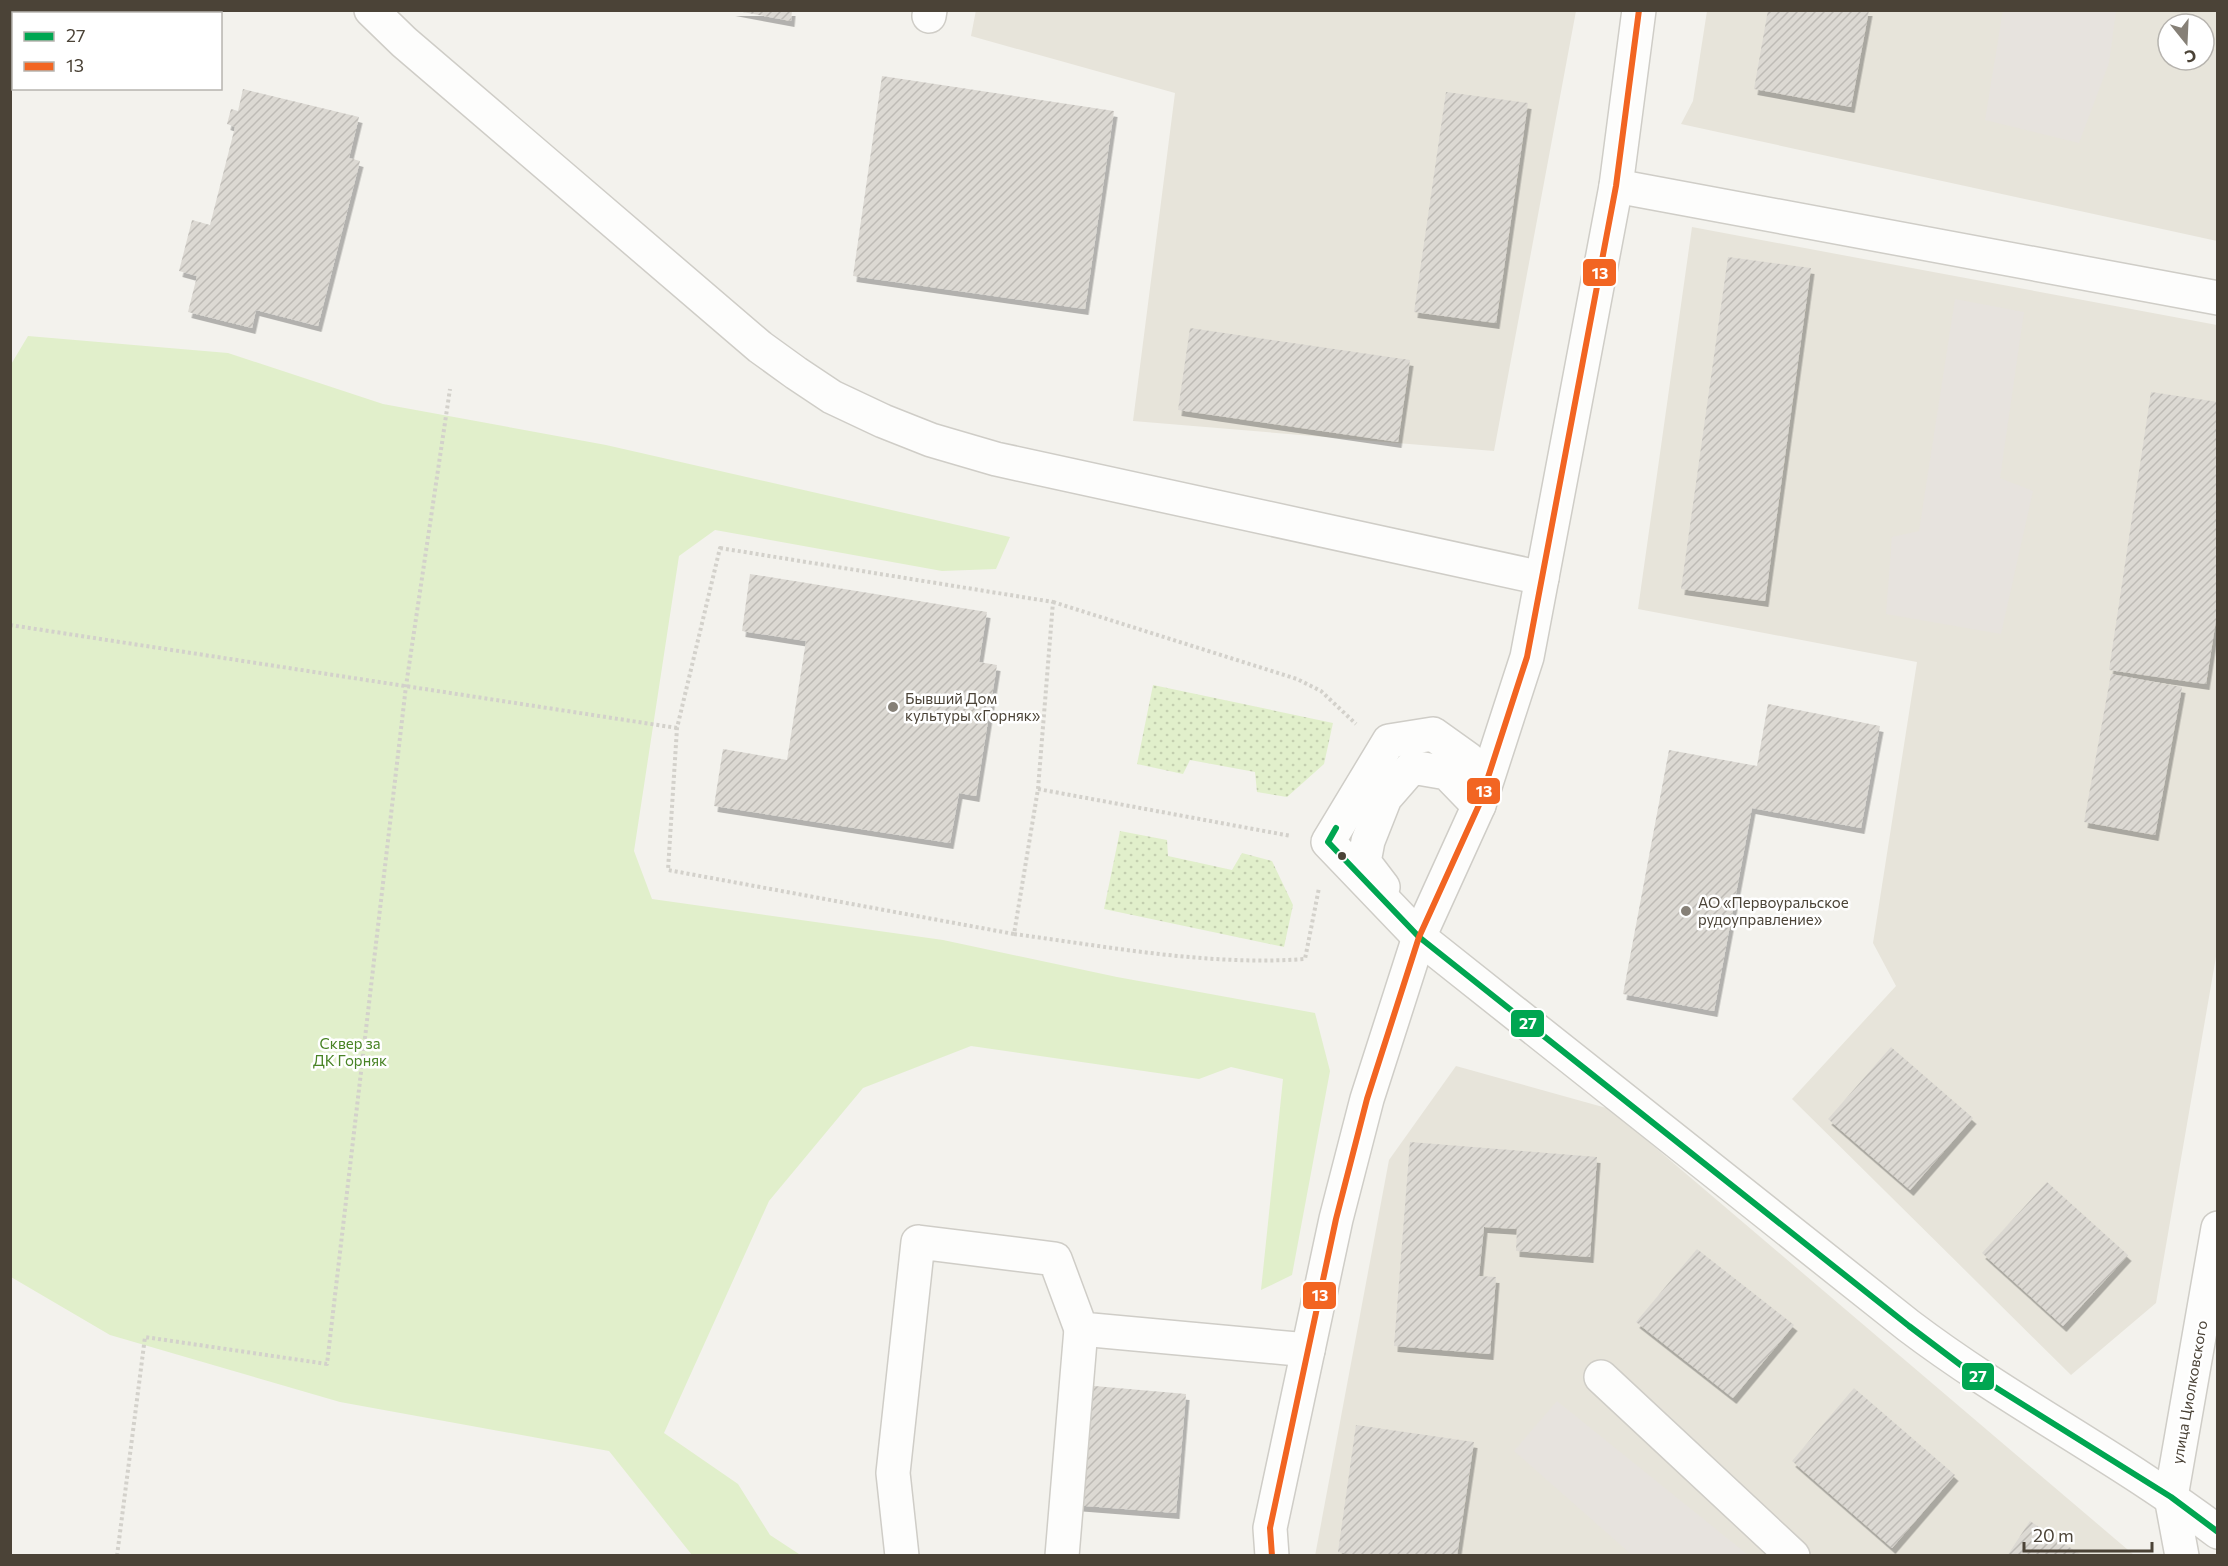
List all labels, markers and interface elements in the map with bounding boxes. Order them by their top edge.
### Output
legend [12,12,222,90]
north arrow [2156,12,2216,72]
text: 27 [66,24,85,46]
text: С [2183,46,2199,67]
text: 13 [66,54,84,76]
line badge: 13 [1582,258,1617,287]
text: 13 [1592,263,1608,282]
place label: Бывший Дом культуры «Горняк» [905,689,1041,724]
marker: Бывший Дом культуры «Горняк» [886,700,900,714]
line badge: 13 [1466,777,1501,805]
text: 13 [1476,781,1492,800]
unlabelled marker [1336,850,1348,862]
place label: АО «Первоуральское рудоуправление» [1698,893,1849,928]
marker: АО «Первоуральское рудоуправление» [1679,904,1693,918]
line badge: 27 [1510,1009,1545,1038]
text: 27 [1519,1013,1537,1032]
park label: Сквер за ДК Горняк [313,1034,387,1069]
line badge: 13 [1302,1281,1337,1310]
text: 13 [1312,1285,1328,1304]
street label: улица Циолковского [2167,1319,2211,1465]
line badge: 27 [1961,1362,1995,1391]
text: 27 [1969,1366,1987,1385]
scale bar [2024,1515,2152,1553]
text: 20 m [2033,1524,2074,1546]

